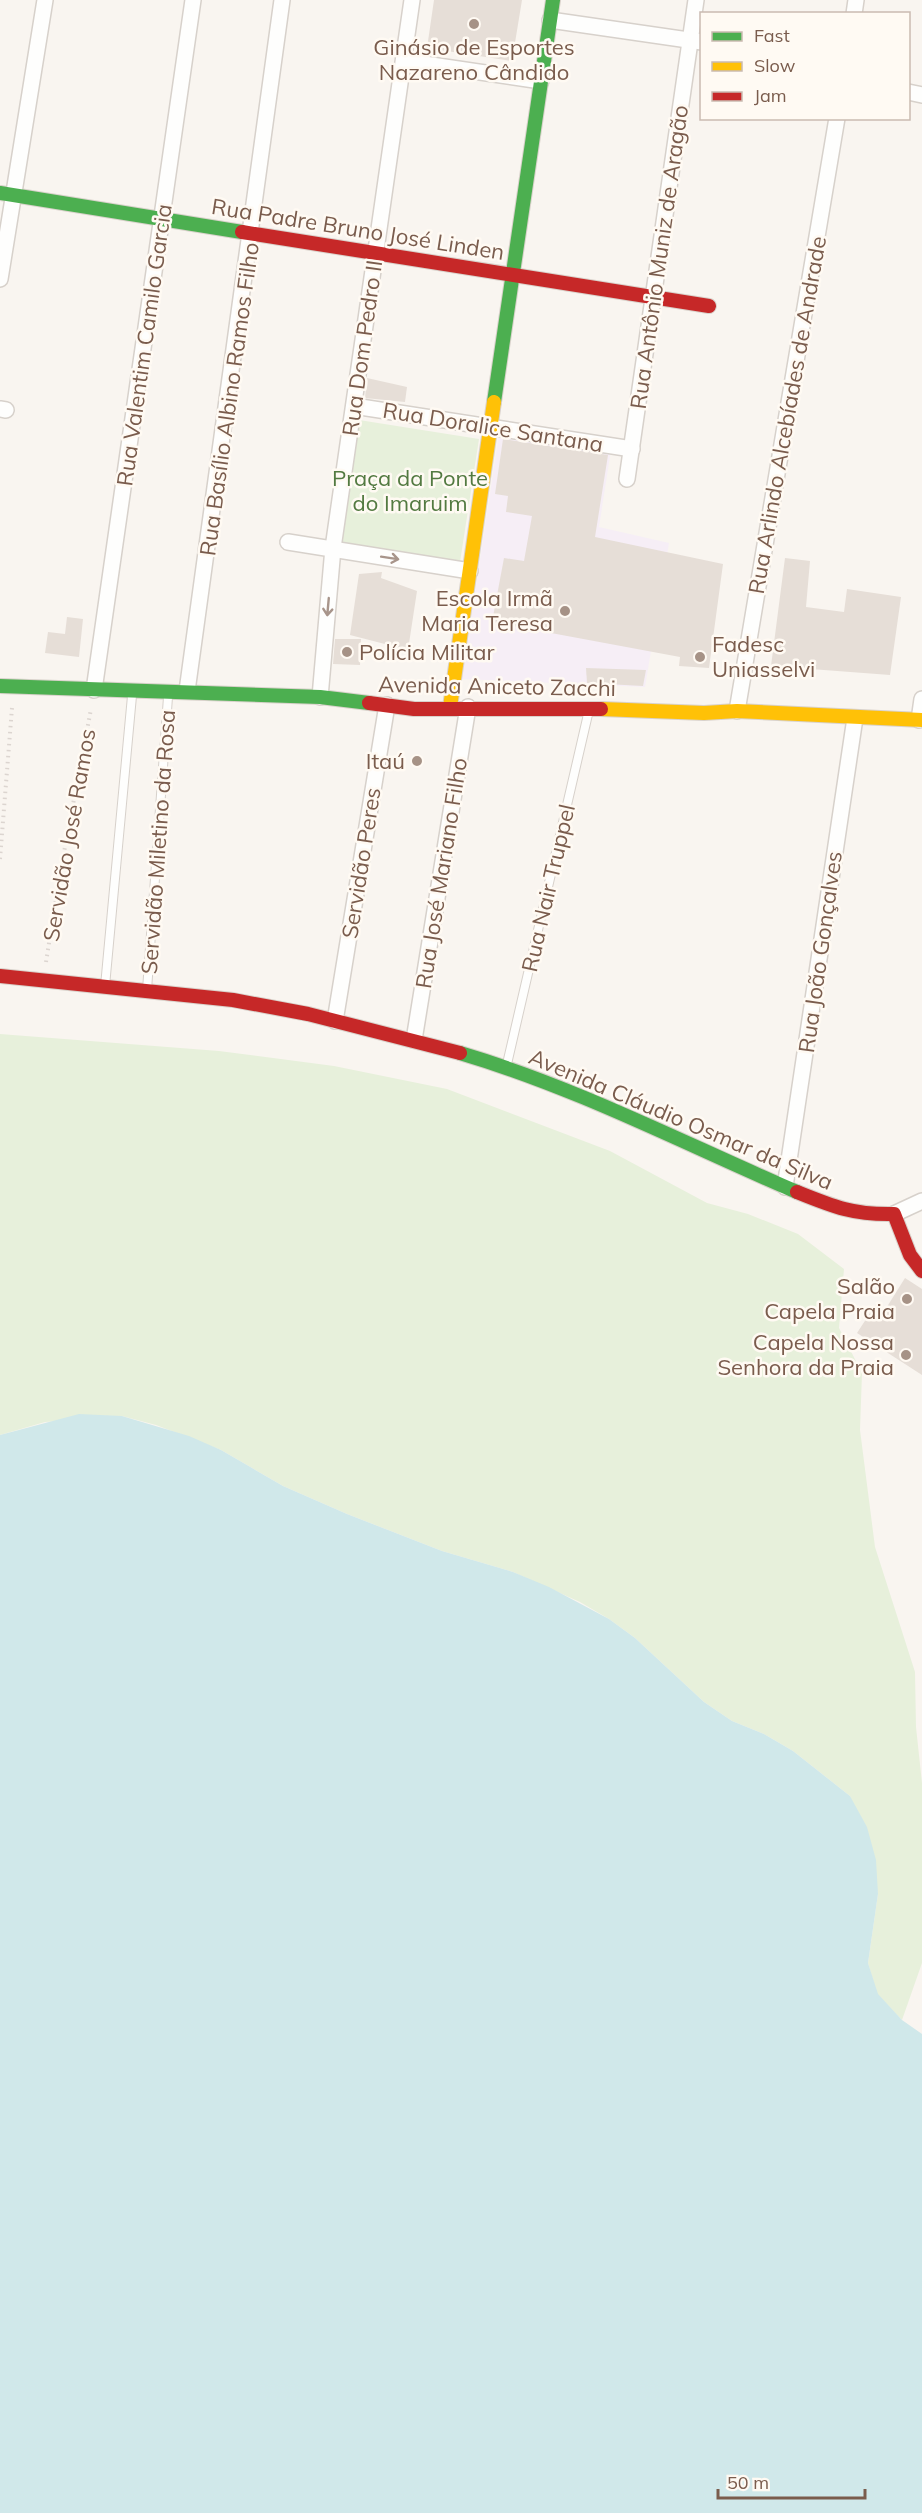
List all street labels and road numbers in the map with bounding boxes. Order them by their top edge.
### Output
street label: Rua Antônio Muniz de Aragão [624,103,694,411]
street label: Rua Padre Bruno José Linden [210,192,506,266]
street label: Rua Valentim Camilo Garcia [110,202,178,488]
street label: Rua Arlindo Alcebíades de Andrade [742,234,832,596]
street label: Rua Basílio Albino Ramos Filho [193,240,265,558]
street label: Rua Dom Pedro II [336,258,388,438]
street label: Rua Doralice Santana [381,396,605,458]
street label: Avenida Aniceto Zacchi [378,670,616,702]
street label: Servidão Miletino da Rosa [135,709,181,975]
street label: Servidão José Ramos [36,726,102,944]
street label: Rua José Mariano Filho [409,756,473,990]
street label: Servidão Peres [335,786,387,940]
street label: Rua Nair Truppel [515,801,581,975]
street label: Rua João Gonçalves [792,849,848,1055]
street label: Avenida Cláudio Osmar da Silva [525,1042,837,1196]

